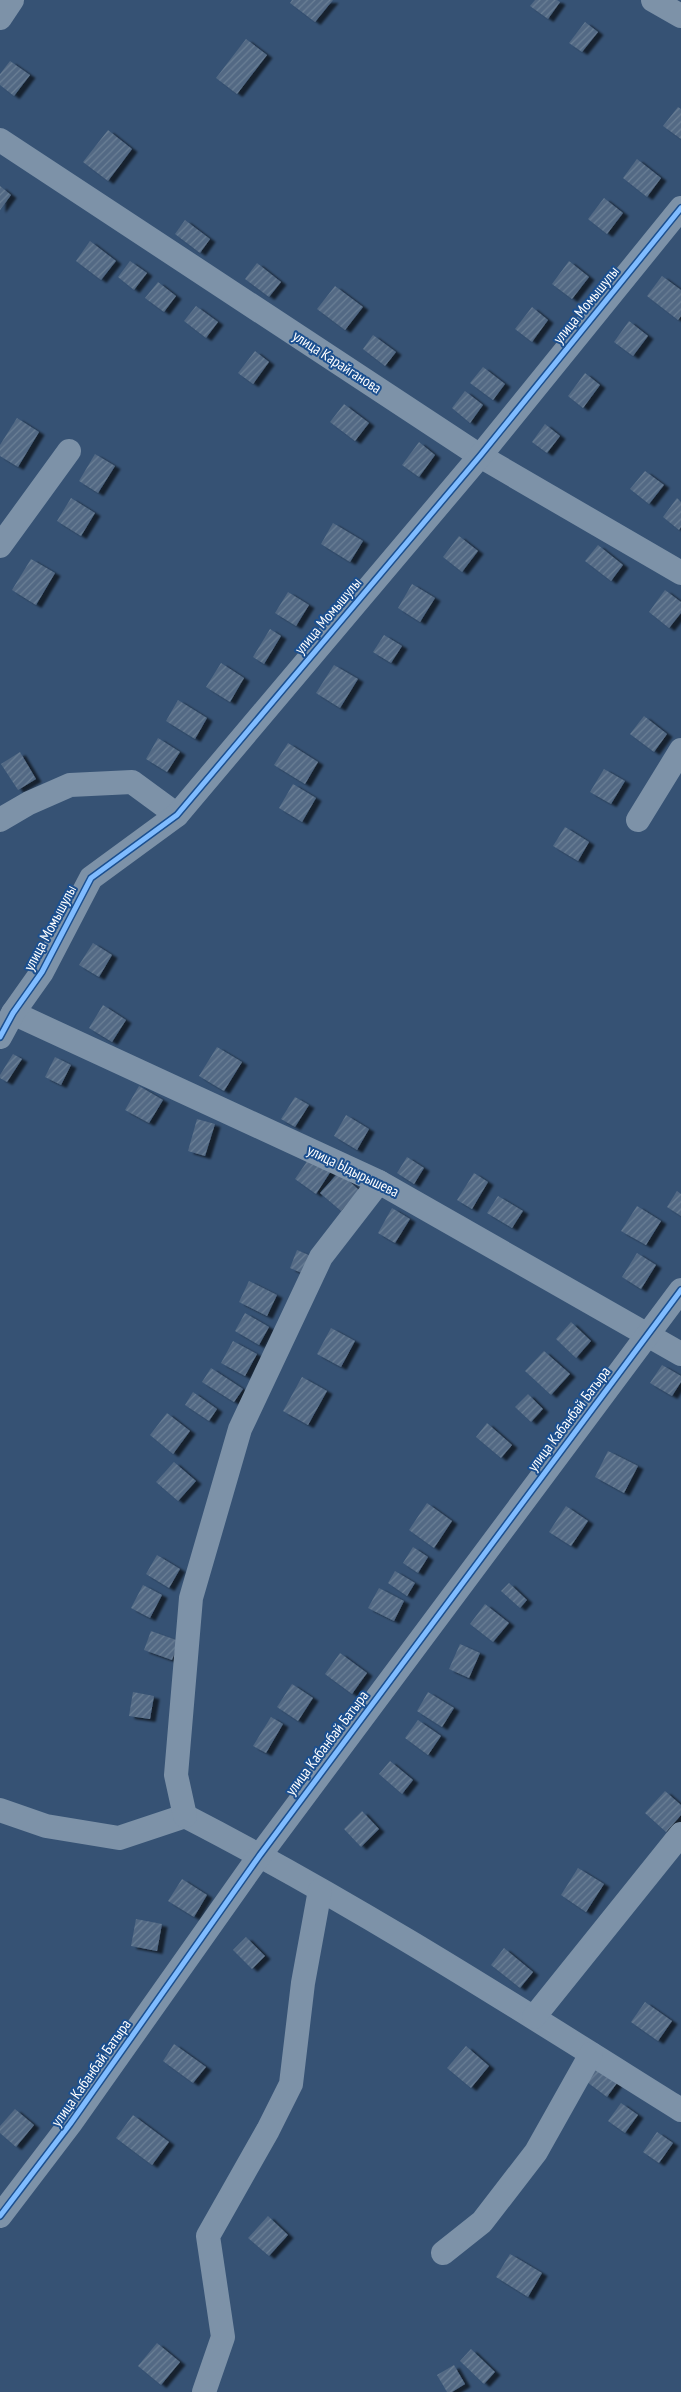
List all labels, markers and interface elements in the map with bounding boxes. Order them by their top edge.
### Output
street label: улица Момышулы [549,262,623,347]
street label: улица Карайганова [289,326,385,397]
street label: улица Момышулы [290,573,365,658]
street label: улица Момышулы [19,882,80,974]
street label: улица Ыдырышева [304,1140,402,1201]
street label: улица Кабанбай Батыра [523,1362,614,1475]
street label: улица Кабанбай Батыра [281,1686,372,1799]
street label: улица Кабанбай Батыра [46,2015,135,2130]

